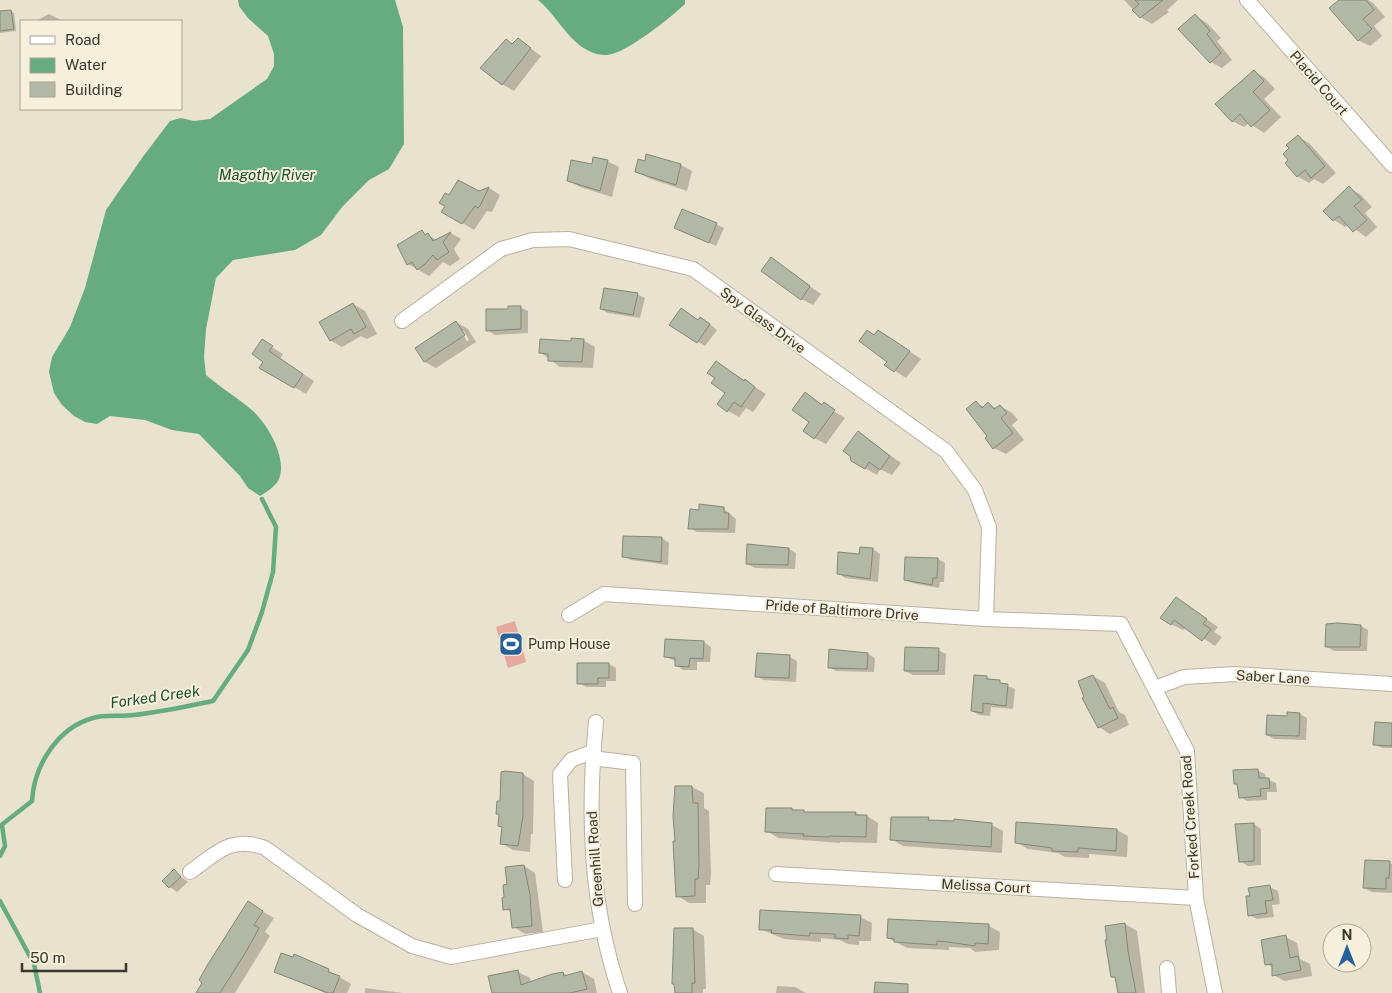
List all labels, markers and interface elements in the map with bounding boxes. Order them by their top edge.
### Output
legend [20,20,182,110]
text: Road [65,31,101,48]
street label: Placid Court [1287,48,1351,118]
text: Water [65,56,107,73]
text: Building [65,81,123,98]
water label: Magothy River [219,166,316,183]
street label: Spy Glass Drive [717,284,809,356]
street label: Pride of Baltimore Drive [765,597,919,623]
sports icon: Pump House [498,631,524,657]
place label: Pump House [528,636,611,652]
street label: Saber Lane [1236,667,1310,687]
water label: Forked Creek [109,682,202,711]
street label: Forked Creek Road [1178,755,1202,879]
street label: Greenhill Road [584,811,606,907]
street label: Melissa Court [941,876,1031,896]
north arrow [1322,923,1372,973]
text: N [1342,927,1352,943]
scale bar [22,940,126,972]
text: 50 m [30,949,65,966]

